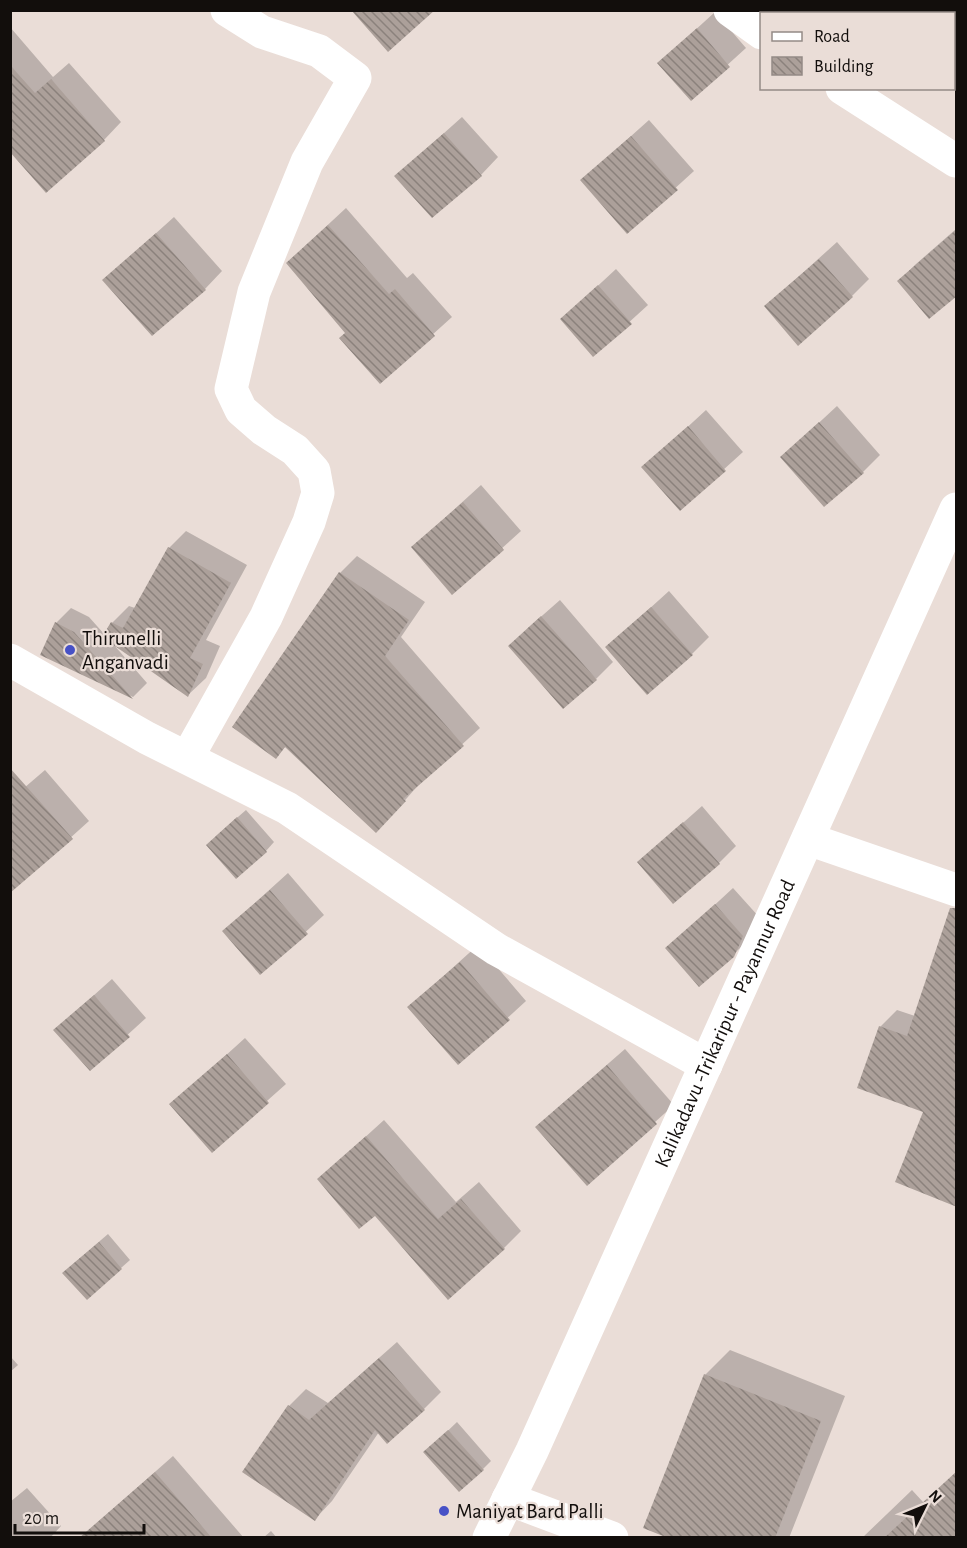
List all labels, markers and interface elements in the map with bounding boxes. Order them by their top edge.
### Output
legend [760,12,955,90]
text: Road [814,28,850,46]
text: Building [814,58,874,76]
place label: Thirunelli Anganvadi [82,628,169,673]
marker: Thirunelli Anganvadi [63,643,77,657]
street label: Kalikadavu -Trikaripur - Payannur Road [651,876,799,1171]
north arrow [895,1476,955,1536]
text: N [926,1487,945,1506]
scale bar [15,1497,144,1535]
place label: Maniyat Bard Palli [456,1501,604,1522]
marker: Maniyat Bard Palli [437,1504,451,1518]
text: 20 m [24,1510,59,1528]

